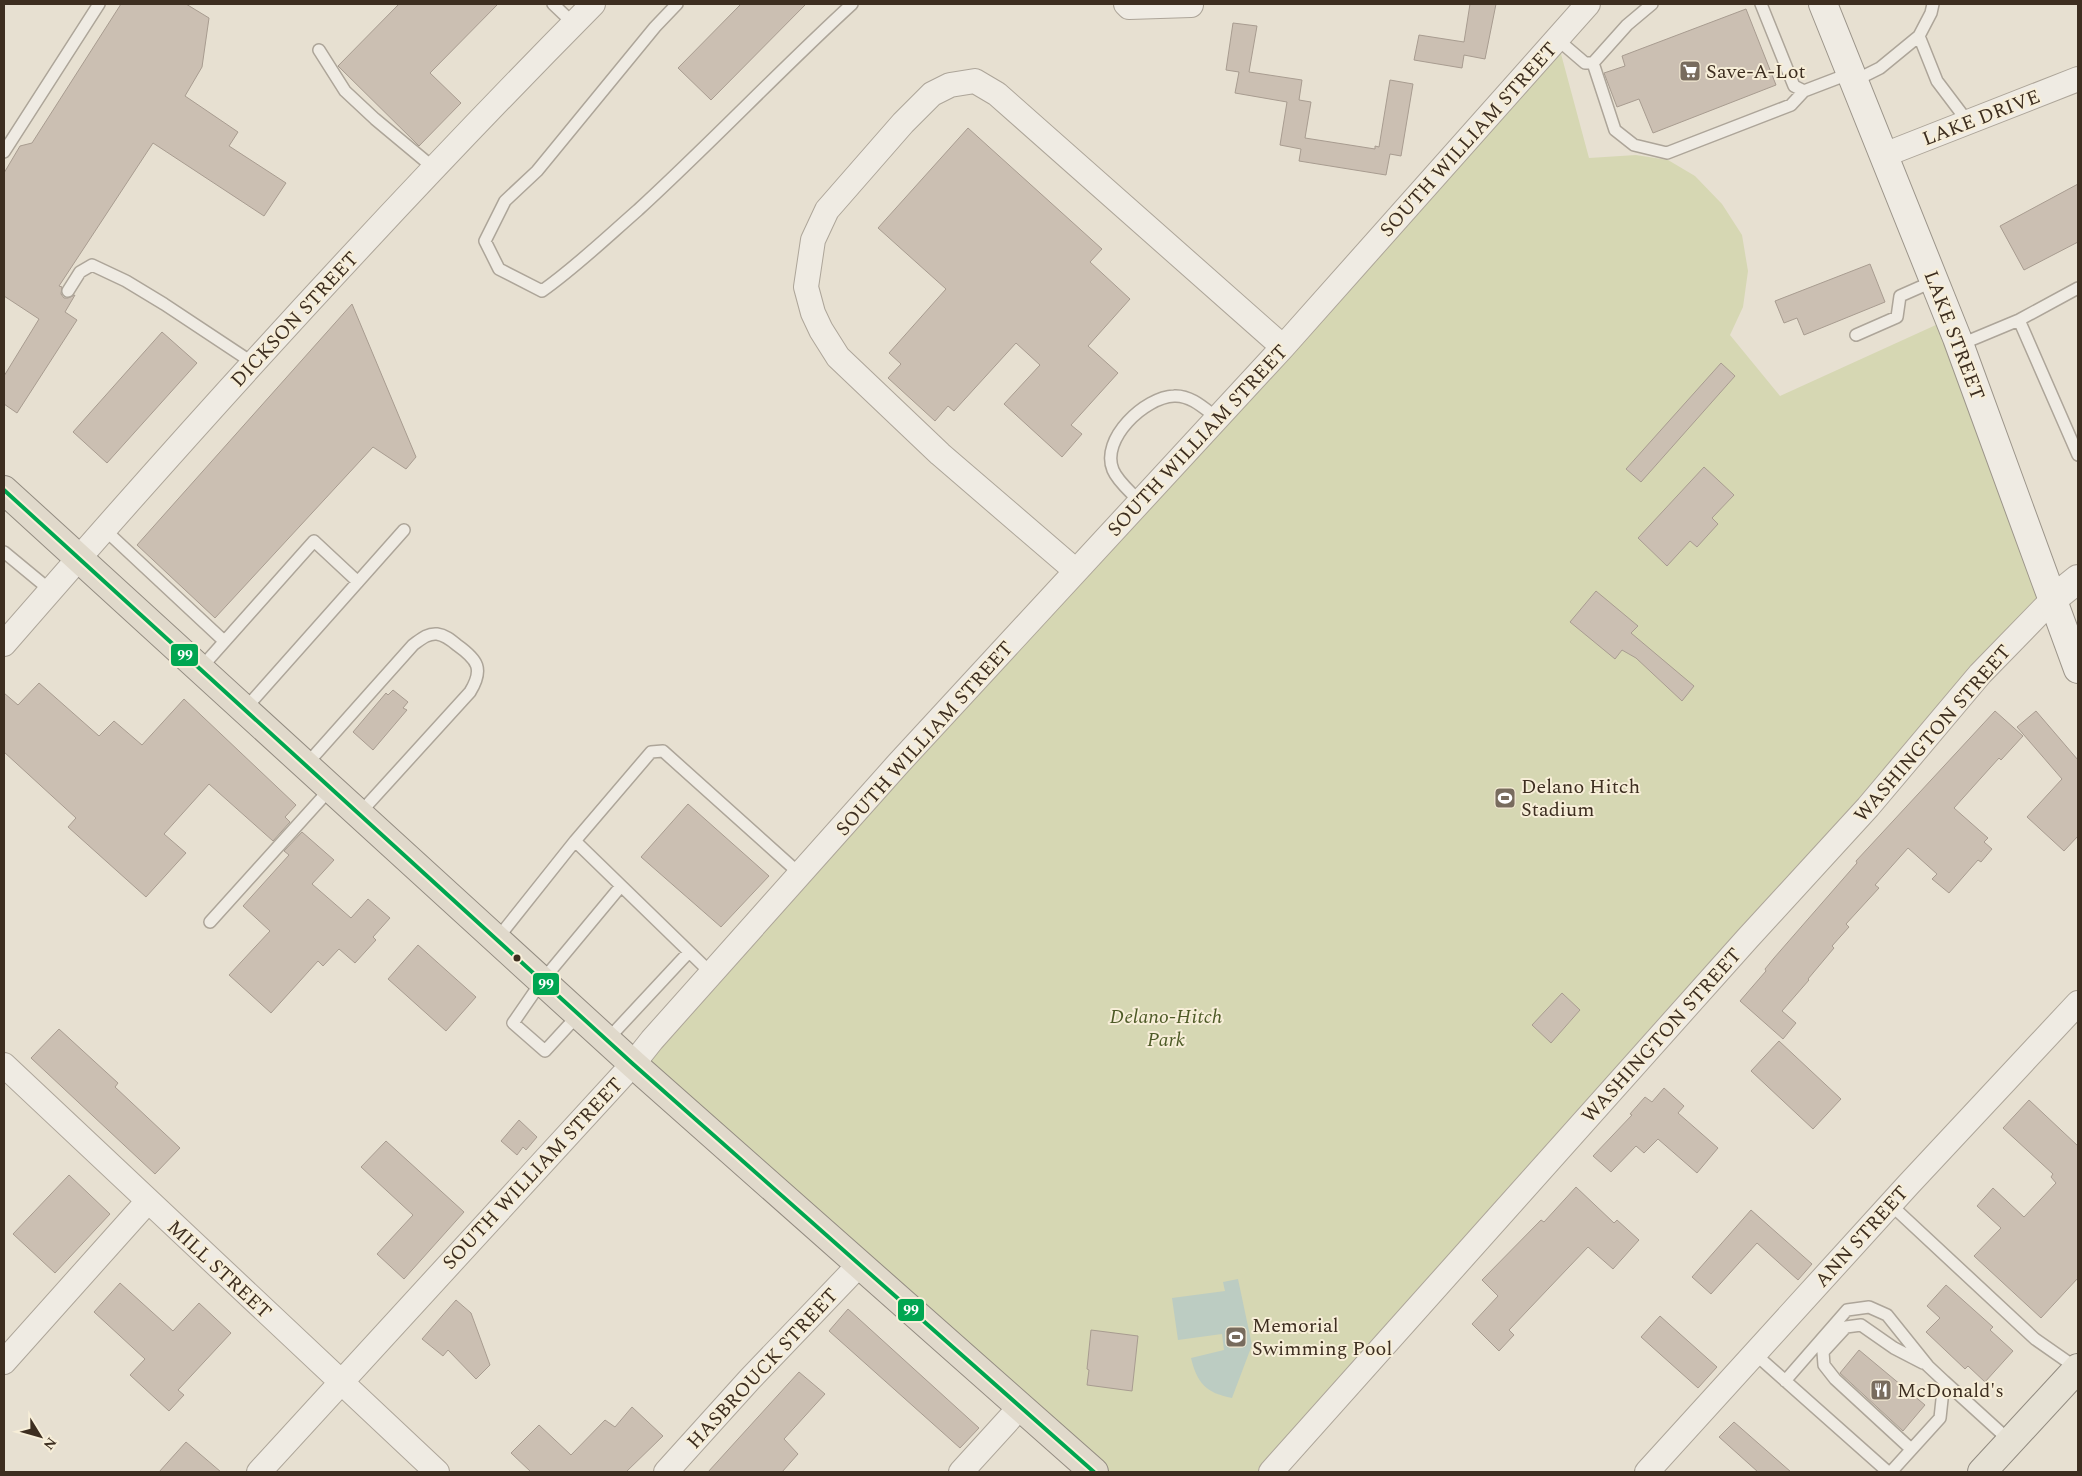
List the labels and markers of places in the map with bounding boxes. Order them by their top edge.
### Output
place label: Save-A-Lot [1706,57,1806,87]
supermarket icon: Save-A-Lot [1678,59,1702,83]
place label: Delano Hitch Stadium [1521,772,1640,825]
sports icon: Delano Hitch Stadium [1493,786,1517,810]
unlabelled marker [512,953,522,963]
place label: Memorial Swimming Pool [1252,1311,1392,1364]
sports icon: Memorial Swimming Pool [1224,1325,1248,1349]
place label: McDonald's [1897,1376,2004,1406]
restaurant icon: McDonald's [1869,1378,1893,1402]

